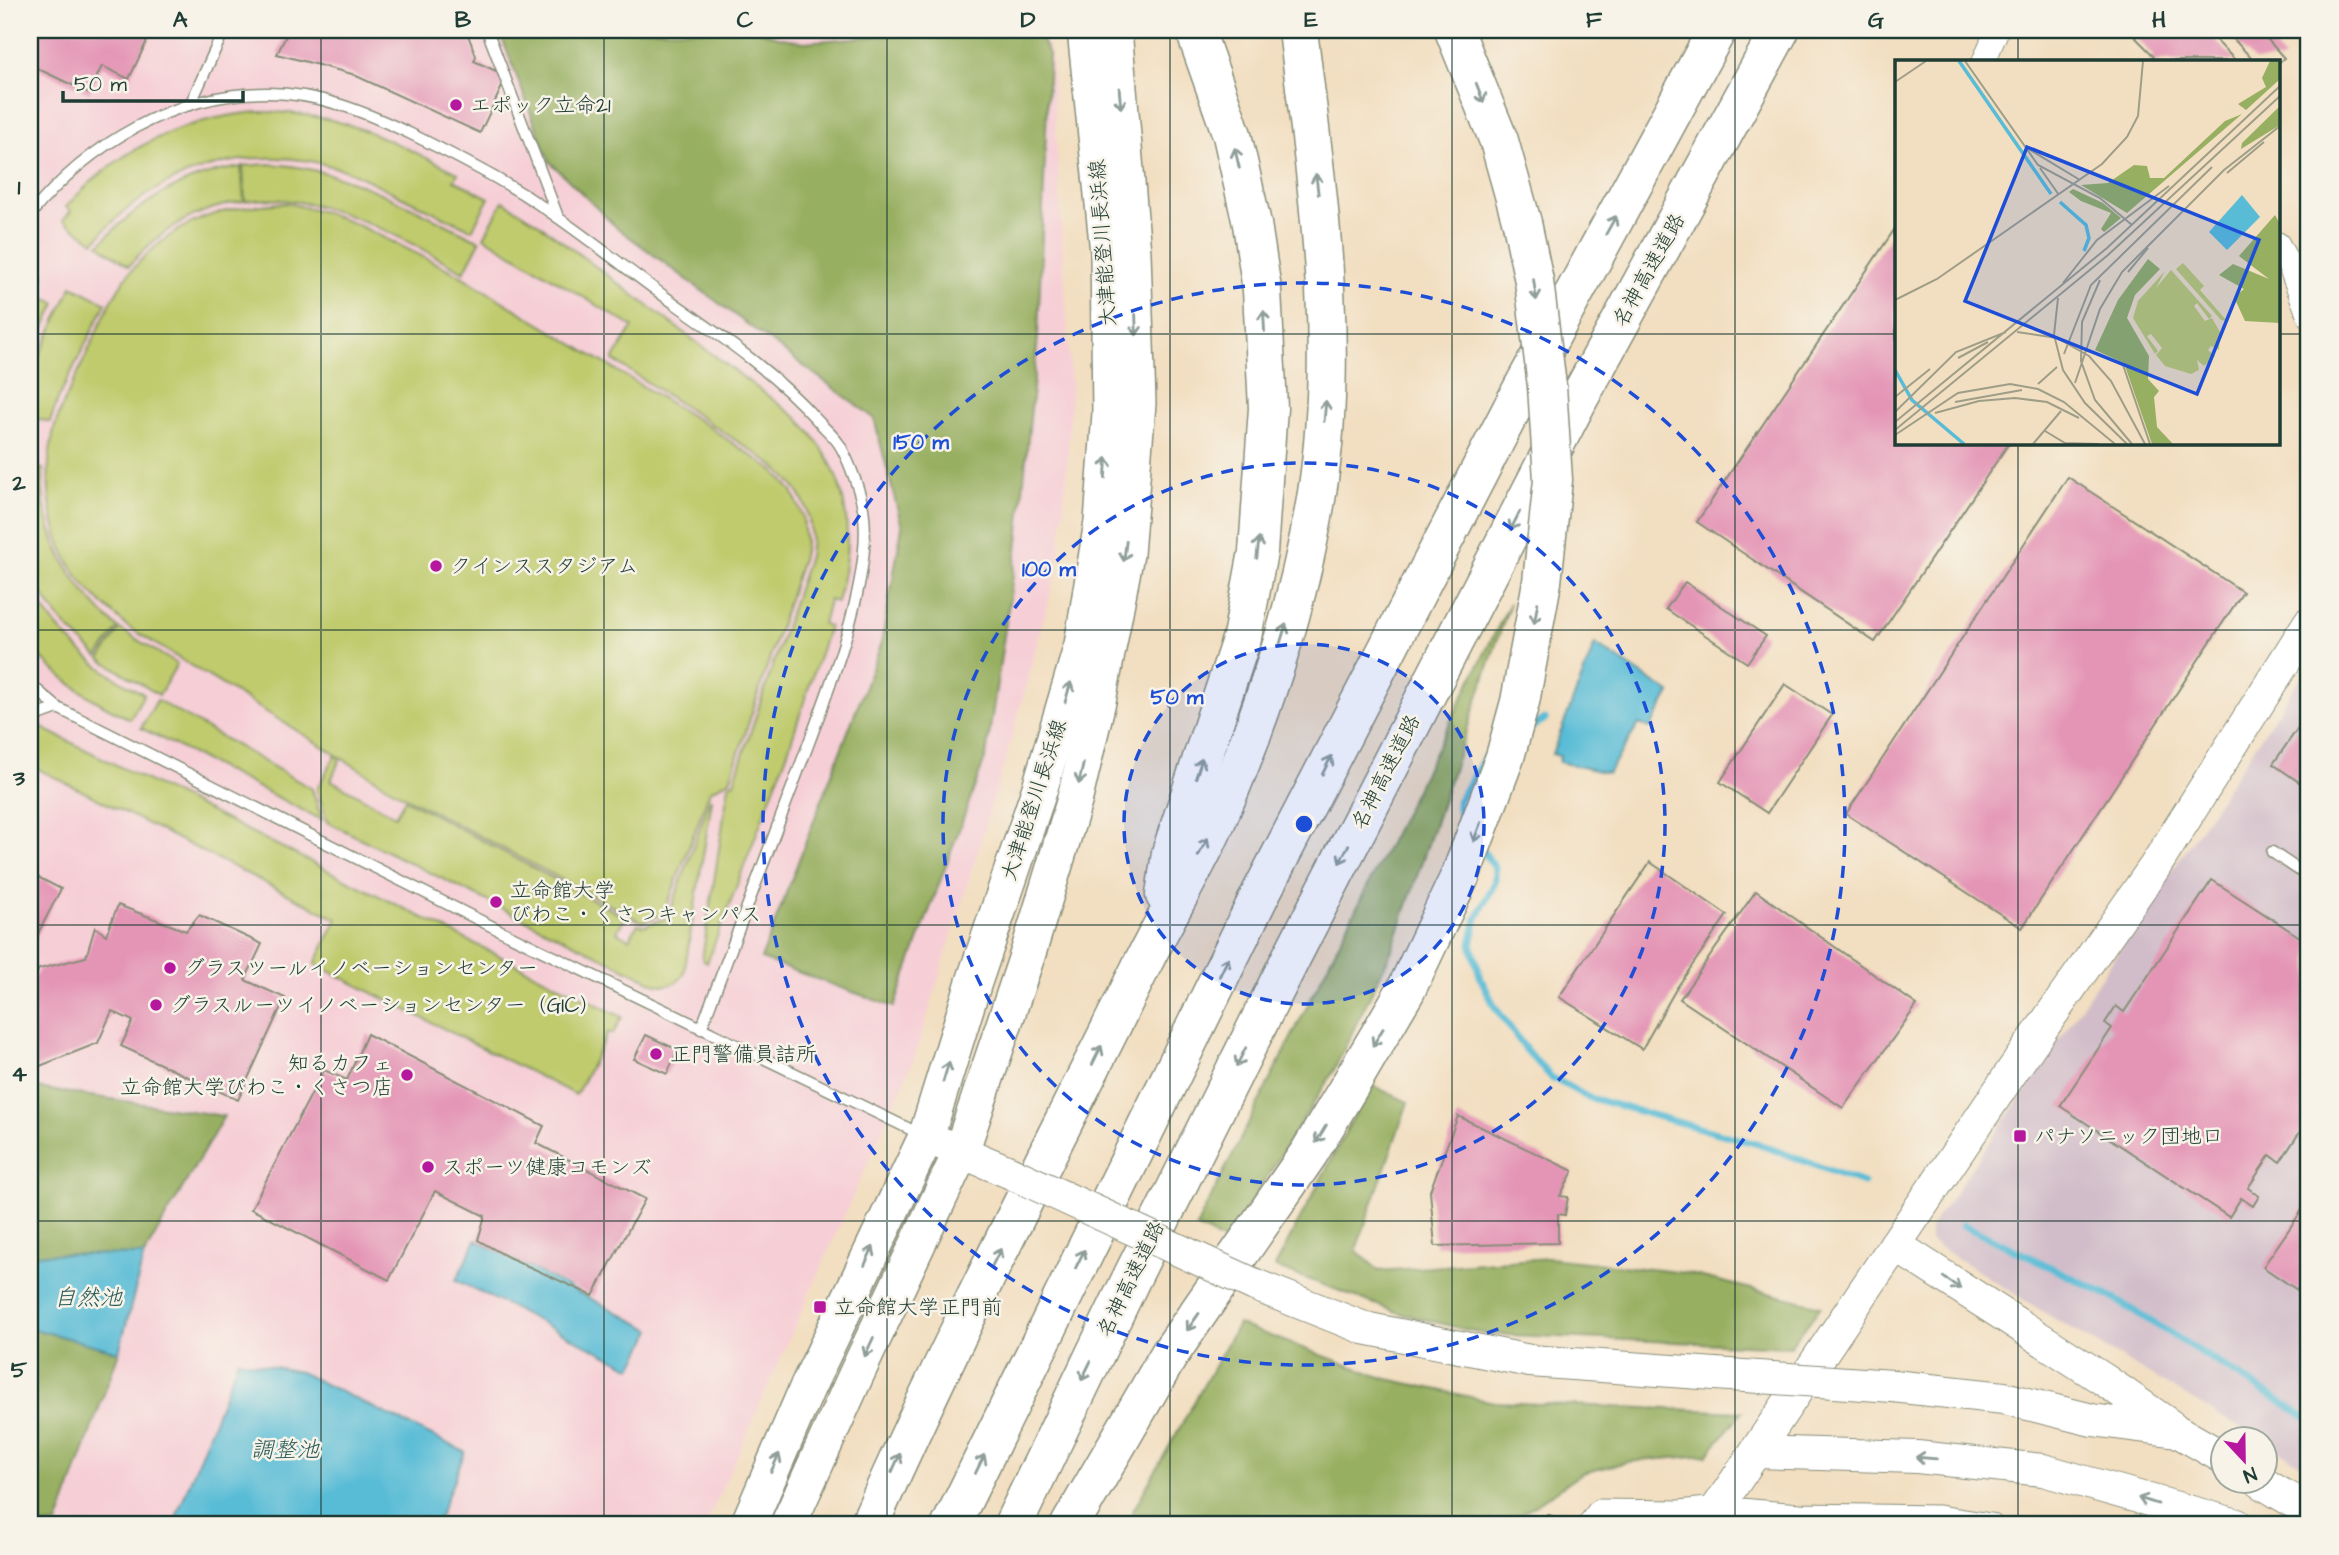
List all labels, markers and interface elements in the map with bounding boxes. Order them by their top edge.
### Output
text: A [173,4,188,36]
text: B [455,4,472,36]
text: C [737,4,754,36]
text: D [1021,4,1036,36]
text: E [1304,4,1318,36]
text: F [1586,4,1603,36]
text: G [1868,4,1884,36]
text: H [2152,4,2166,36]
scale bar [63,60,243,104]
inset map [1895,60,2280,444]
text: 50 m [74,70,128,99]
one-way arrow [1475,82,1488,103]
one-way arrow [1114,86,1127,109]
place label: エポック立命21 [470,91,611,120]
marker: エポック立命21 [448,97,464,113]
one-way arrow [1230,147,1243,170]
street label: 大津能登川長浜線 [1083,158,1123,328]
text: 1 [18,171,21,203]
one-way arrow [1311,173,1324,196]
street label: 名神高速道路 [1606,208,1692,332]
one-way arrow [1604,216,1618,236]
one-way arrow [1528,278,1541,301]
one-way arrow [1257,310,1270,333]
one-way arrow [1129,313,1142,336]
one-way arrow [1319,401,1332,423]
text: 150 m [893,428,949,457]
one-way arrow [1100,458,1113,480]
text: 2 [11,467,26,499]
one-way arrow [1508,510,1522,531]
one-way arrow [1251,538,1264,560]
one-way arrow [1119,540,1132,562]
place label: クインススタジアム [450,552,638,581]
text: 100 m [1022,555,1077,584]
marker: クインススタジアム [428,558,444,574]
one-way arrow [1529,601,1542,624]
one-way arrow [1278,624,1291,646]
one-way arrow [1063,681,1076,703]
text: 50 m [1151,683,1204,712]
street label: 名神高速道路 [1344,709,1428,835]
street label: 大津能登川長浜線 [994,716,1074,884]
one-way arrow [1320,755,1334,775]
one-way arrow [1194,757,1206,779]
text: 3 [12,762,25,794]
one-way arrow [1074,763,1087,785]
centre of rings [1292,812,1316,836]
one-way arrow [1470,821,1482,843]
one-way arrow [1197,837,1210,858]
one-way arrow [1337,844,1351,864]
place label: 立命館大学 びわこ・くさつキャンパス [510,876,761,929]
marker: 立命館大学 びわこ・くさつキャンパス [488,894,504,910]
place label: グラスツールイノベーションセンター [184,954,538,983]
one-way arrow [1218,957,1231,978]
marker: グラスツールイノベーションセンター [162,960,178,976]
place label: グラスルーツイノベーションセンター（GIC） [170,991,600,1020]
marker: グラスルーツイノベーションセンター（GIC） [148,997,164,1013]
one-way arrow [1371,1026,1385,1046]
place label: 正門警備員詰所 [670,1040,817,1069]
one-way arrow [1091,1045,1105,1066]
marker: 正門警備員詰所 [648,1046,664,1062]
one-way arrow [1234,1046,1248,1067]
place label: 知るカフェ 立命館大学びわこ・くさつ店 [120,1049,393,1102]
text: 4 [11,1058,27,1090]
one-way arrow [940,1061,953,1083]
marker: 知るカフェ 立命館大学びわこ・くさつ店 [399,1067,415,1083]
place label: パナソニック団地口 [2034,1122,2223,1151]
one-way arrow [1313,1123,1327,1143]
marker: パナソニック団地口 [2012,1128,2028,1144]
place label: スポーツ健康コモンズ [442,1153,652,1182]
marker: スポーツ健康コモンズ [420,1159,436,1175]
street label: 名神高速道路 [1090,1216,1172,1342]
one-way arrow [863,1246,877,1267]
one-way arrow [990,1249,1004,1269]
one-way arrow [1074,1249,1087,1270]
one-way arrow [1942,1276,1962,1290]
water label: 自然池 [54,1282,124,1314]
place label: 立命館大学正門前 [834,1293,1002,1322]
marker: 立命館大学正門前 [812,1299,828,1315]
one-way arrow [1186,1312,1200,1331]
one-way arrow [862,1336,875,1357]
text: 5 [11,1354,28,1386]
one-way arrow [1079,1360,1093,1381]
north arrow [2210,1426,2280,1496]
water label: 調整池 [251,1434,321,1466]
one-way arrow [1915,1451,1937,1464]
one-way arrow [769,1452,782,1474]
one-way arrow [890,1453,903,1474]
one-way arrow [974,1454,988,1475]
text: N [2239,1460,2260,1489]
one-way arrow [2137,1494,2159,1507]

